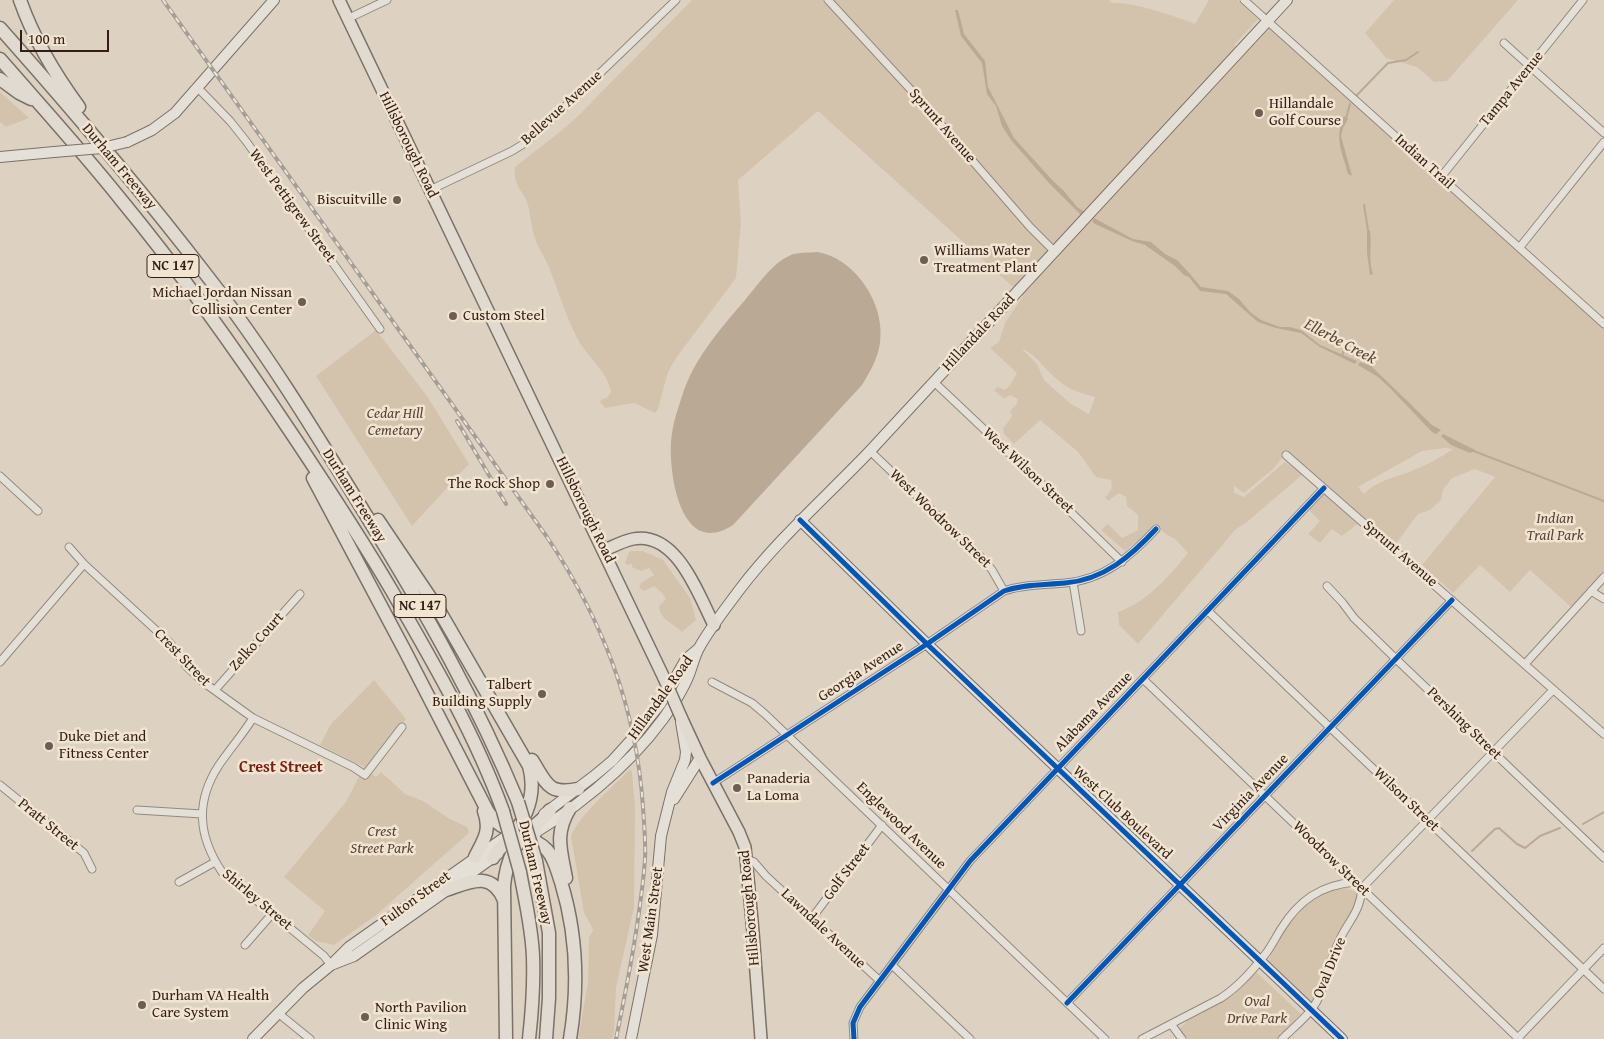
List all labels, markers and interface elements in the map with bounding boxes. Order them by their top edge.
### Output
scale bar [22,20,111,52]
text: 100 m [28,28,65,49]
street label: Tampa Avenue [1476,48,1548,130]
street label: Bellevue Avenue [518,67,606,149]
street label: Sprunt Avenue [905,85,979,167]
street label: Hillsborough Road [374,89,442,201]
place label: Hillandale Golf Course [1269,95,1341,130]
marker: Hillandale Golf Course [1253,107,1265,119]
street label: Durham Freeway [78,120,160,214]
street label: Indian Trail [1390,131,1458,193]
street label: West Pettigrew Street [245,146,339,266]
place label: Biscuitville [317,191,387,209]
marker: Biscuitville [391,194,403,206]
place label: Williams Water Treatment Plant [934,242,1037,277]
marker: Williams Water Treatment Plant [918,254,930,266]
road number: NC 147 [147,255,199,278]
place label: Michael Jordan Nissan Collision Center [152,284,292,319]
street label: Hillandale Road [939,291,1019,375]
marker: Michael Jordan Nissan Collision Center [296,296,308,308]
place label: Custom Steel [463,307,545,325]
marker: Custom Steel [447,310,459,322]
water label: Ellerbe Creek [1301,315,1379,369]
park label: Cedar Hill Cemetary [367,405,423,440]
street label: West Wilson Street [979,424,1077,518]
street label: Durham Freeway [318,446,390,546]
street label: Hillsborough Road [551,454,619,566]
street label: West Woodrow Street [885,466,995,572]
place label: The Rock Shop [448,475,540,493]
marker: The Rock Shop [544,478,556,490]
park label: Indian Trail Park [1526,510,1584,545]
street label: Sprunt Avenue [1359,517,1441,591]
road number: NC 147 [394,594,446,618]
street label: Zelko Court [226,609,288,675]
street label: Crest Street [150,625,214,691]
street label: Georgia Avenue [815,638,907,706]
street label: Hillandale Road [625,653,697,743]
street label: Alabama Avenue [1051,668,1137,756]
place label: Talbert Building Supply [432,676,532,711]
street label: Pershing Street [1423,684,1505,764]
marker: Talbert Building Supply [536,688,548,700]
place label: Duke Diet and Fitness Center [59,728,149,763]
marker: Duke Diet and Fitness Center [43,740,55,752]
street label: Virginia Avenue [1209,750,1293,836]
district label: Crest Street [239,758,323,778]
street label: West Club Boulevard [1069,762,1175,864]
street label: Wilson Street [1369,764,1443,836]
place label: Panaderia La Loma [747,770,810,805]
street label: Englewood Avenue [852,779,950,873]
marker: Panaderia La Loma [731,782,743,794]
street label: Pratt Street [14,795,82,855]
street label: Woodrow Street [1289,818,1373,900]
street label: Durham Freeway [514,819,556,927]
park label: Crest Street Park [350,823,414,858]
street label: Golf Street [820,840,874,904]
street label: Hillsborough Road [736,849,764,967]
street label: Shirley Street [218,865,296,935]
street label: West Main Street [635,866,667,974]
street label: Fulton Street [377,868,455,930]
street label: Lawndale Avenue [777,885,869,973]
street label: Oval Drive [1310,935,1350,1001]
place label: Durham VA Health Care System [152,987,269,1022]
park label: Oval Drive Park [1227,993,1287,1028]
marker: Durham VA Health Care System [136,999,148,1011]
place label: North Pavilion Clinic Wing [375,999,467,1034]
marker: North Pavilion Clinic Wing [359,1011,371,1023]

